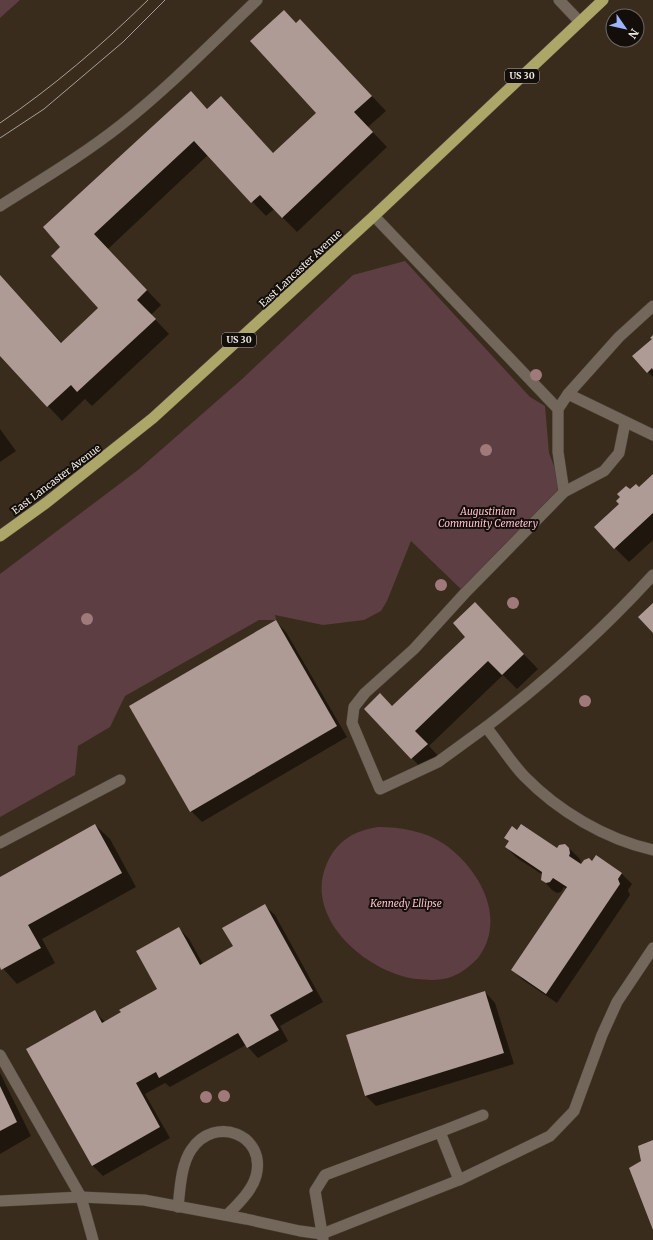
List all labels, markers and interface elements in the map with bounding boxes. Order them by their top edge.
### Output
north arrow [605,8,645,48]
text: N [625,26,642,41]
road number: US 30 [505,69,539,83]
street label: East Lancaster Avenue [256,227,344,310]
road number: US 30 [222,333,256,347]
street label: East Lancaster Avenue [9,442,103,517]
park label: Augustinian Community Cemetery [438,505,538,530]
park label: Kennedy Ellipse [369,897,442,910]

